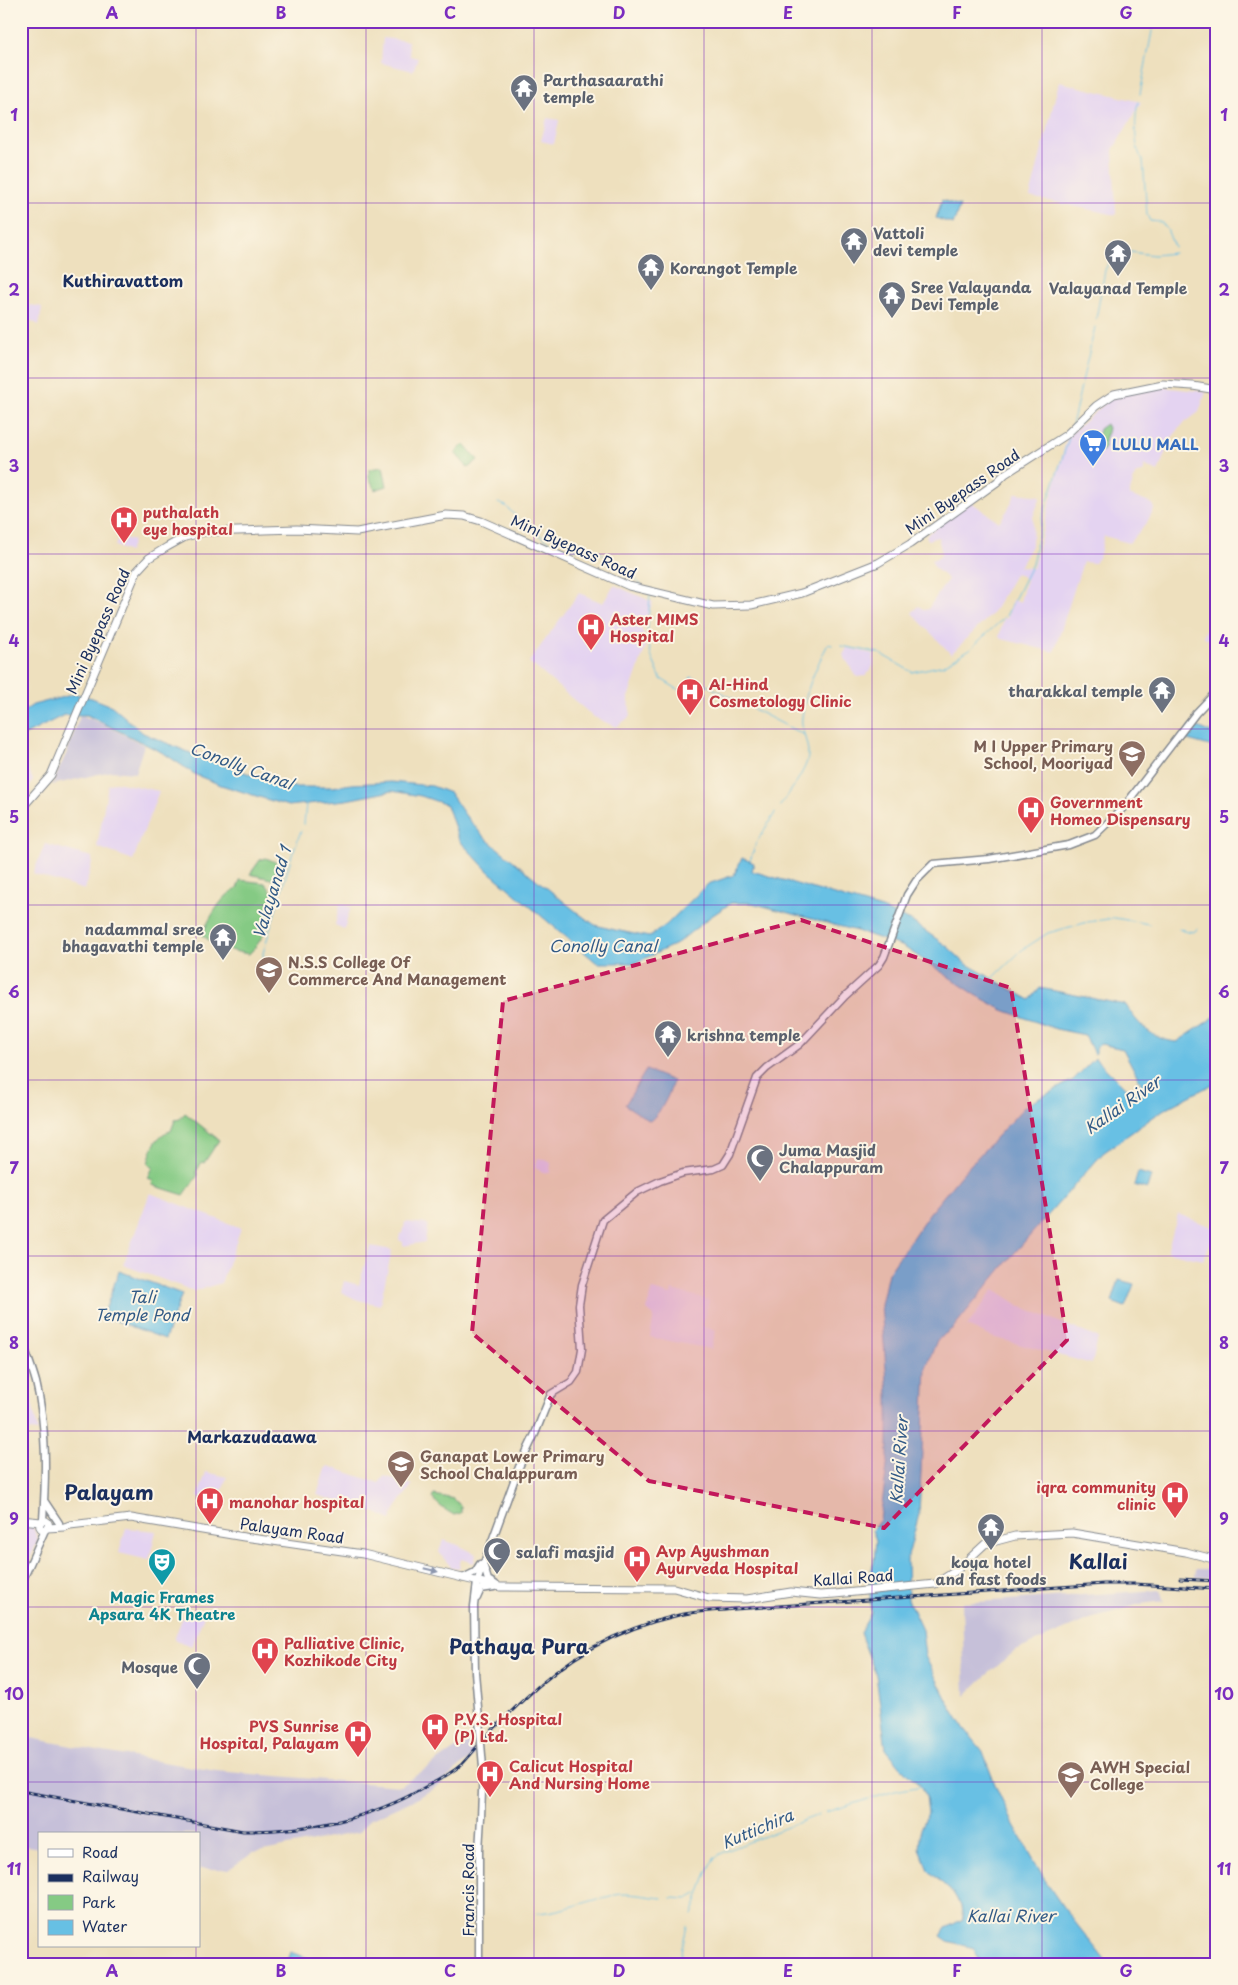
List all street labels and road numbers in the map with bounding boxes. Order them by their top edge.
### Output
street label: Mini Byepass Road [900,443,1024,539]
street label: Mini Byepass Road [507,508,641,584]
street label: Mini Byepass Road [59,564,135,698]
street label: Palayam Road [238,1511,346,1549]
street label: Kallai Road [812,1563,894,1591]
street label: Francis Road [456,1843,479,1937]

